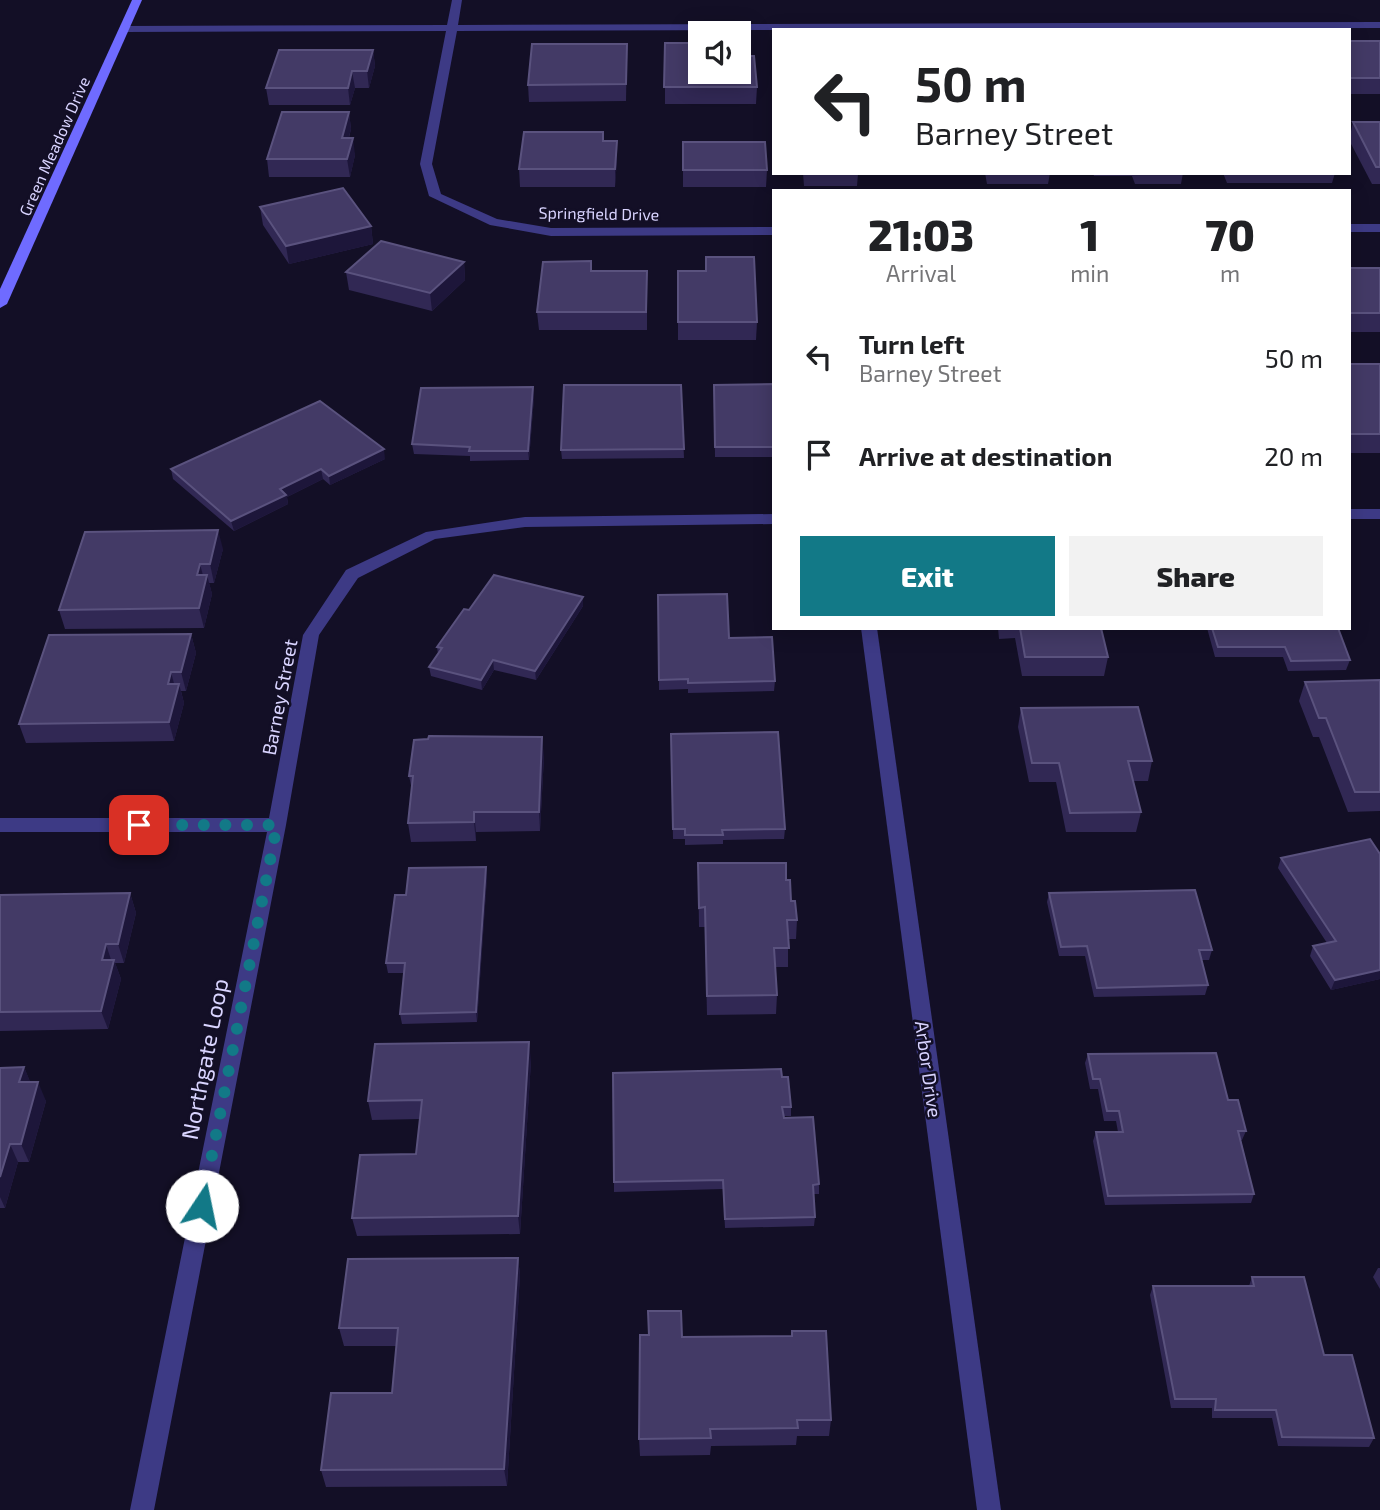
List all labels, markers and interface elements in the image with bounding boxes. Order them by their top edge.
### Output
map controls [688,21,751,84]
button: sound [688,21,751,84]
text: 50 m [915,53,1027,112]
icon: left [800,56,891,147]
street label: Green Meadow Drive [15,73,93,219]
text: Barney Street [915,113,1113,151]
street label: Springfield Drive [539,202,659,224]
text: 21:03 [868,209,974,259]
text: 1 [1080,209,1099,259]
text: 70 [1205,209,1255,259]
text: Arrival [886,259,956,287]
text: min [1070,259,1109,287]
text: m [1220,259,1240,287]
text: Turn left [859,328,965,359]
icon: left [800,338,838,376]
text: 50 m [1265,342,1323,373]
text: Barney Street [859,359,1001,387]
icon: arrive [800,436,838,474]
text: Arrive at destination [859,440,1112,471]
text: 20 m [1264,440,1323,471]
button: Exit [800,536,1055,616]
button: Share [1069,536,1323,616]
street label: Barney Street [256,637,302,757]
pin [109,795,169,855]
icon: arrive [120,806,158,844]
street label: Northgate Loop [175,976,233,1142]
street label: Arbor Drive [911,1019,947,1119]
position arrow [165,1169,239,1243]

